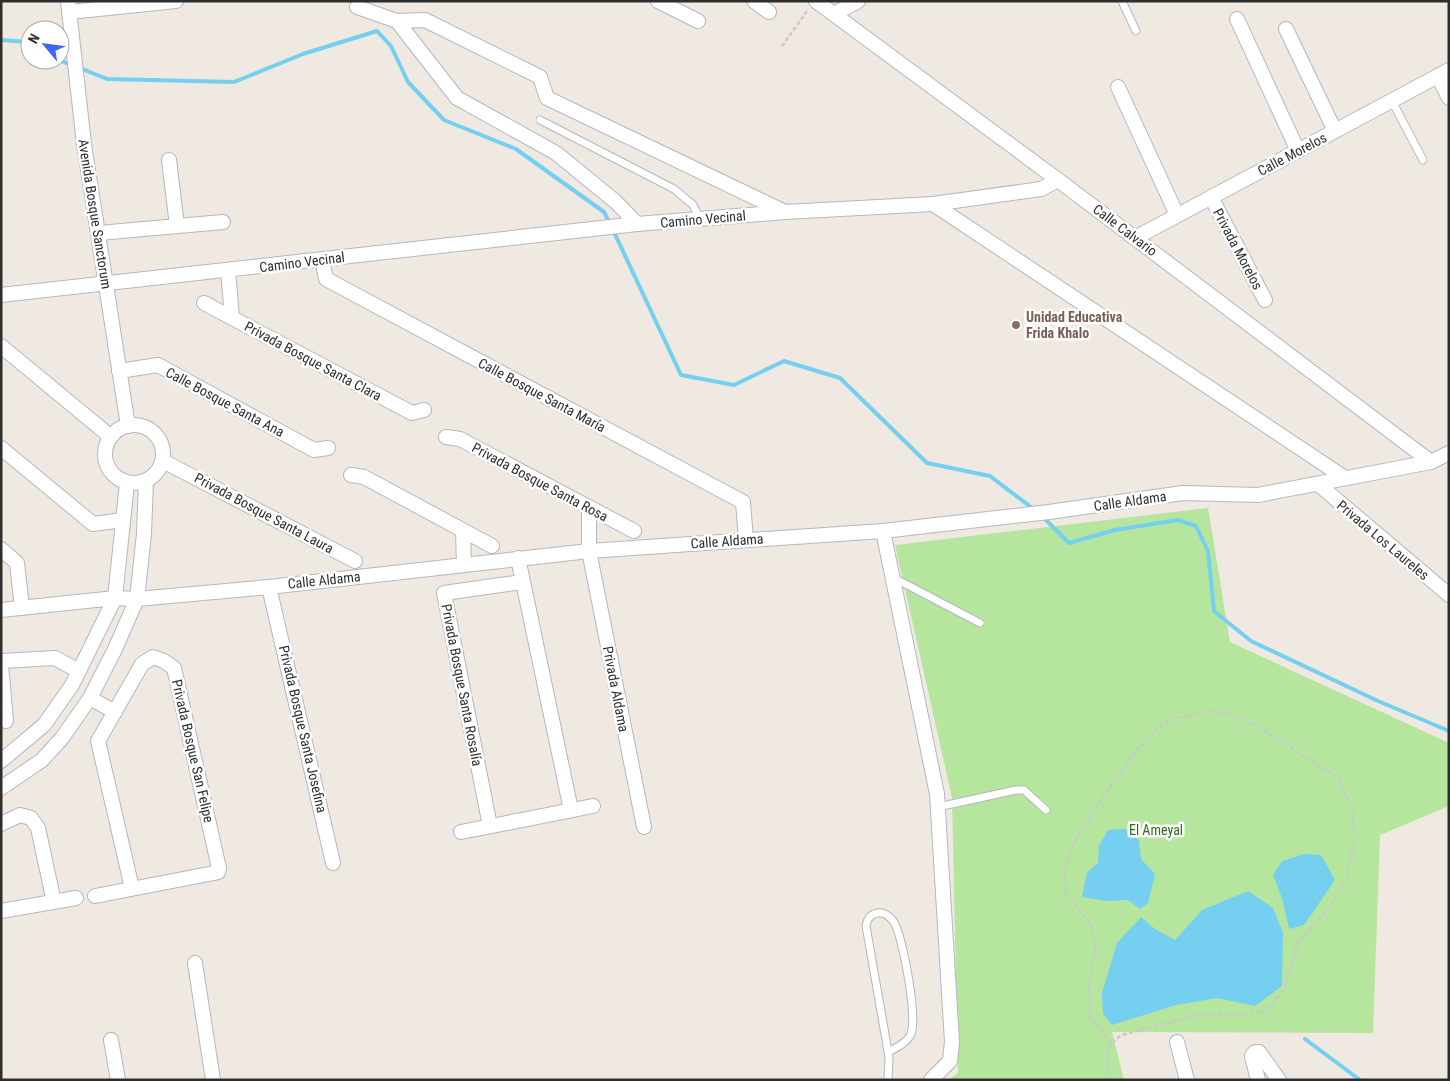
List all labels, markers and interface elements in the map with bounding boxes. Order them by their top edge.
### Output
north arrow [20,20,70,70]
text: N [25,31,43,46]
street label: Calle Morelos [1255,129,1329,179]
street label: Avenida Bosque Sanctorum [75,138,115,290]
street label: Calle Calvario [1090,201,1160,259]
street label: Privada Morelos [1210,206,1266,292]
street label: Camino Vecinal [660,207,746,231]
street label: Camino Vecinal [258,249,346,275]
place label: Unidad Educativa Frida Khalo [1026,309,1123,341]
street label: Privada Bosque Santa Clara [242,318,384,404]
marker: Unidad Educativa Frida Khalo [1010,319,1022,331]
street label: Calle Bosque Santa María [476,355,608,435]
street label: Calle Bosque Santa Ana [163,364,287,440]
street label: Privada Bosque Santa Rosa [469,439,611,525]
street label: Privada Bosque Santa Laura [192,470,336,556]
street label: Calle Aldama [1093,488,1167,514]
street label: Privada Los Laureles [1334,497,1432,583]
street label: Calle Aldama [690,530,764,552]
street label: Calle Aldama [287,568,361,592]
street label: Privada Bosque Santa Rosalía [438,603,486,767]
street label: Privada Bosque Santa Josefina [276,644,330,814]
street label: Privada Aldama [600,645,632,733]
street label: Privada Bosque San Felipe [169,678,217,824]
park label: El Ameyal [1129,822,1183,838]

